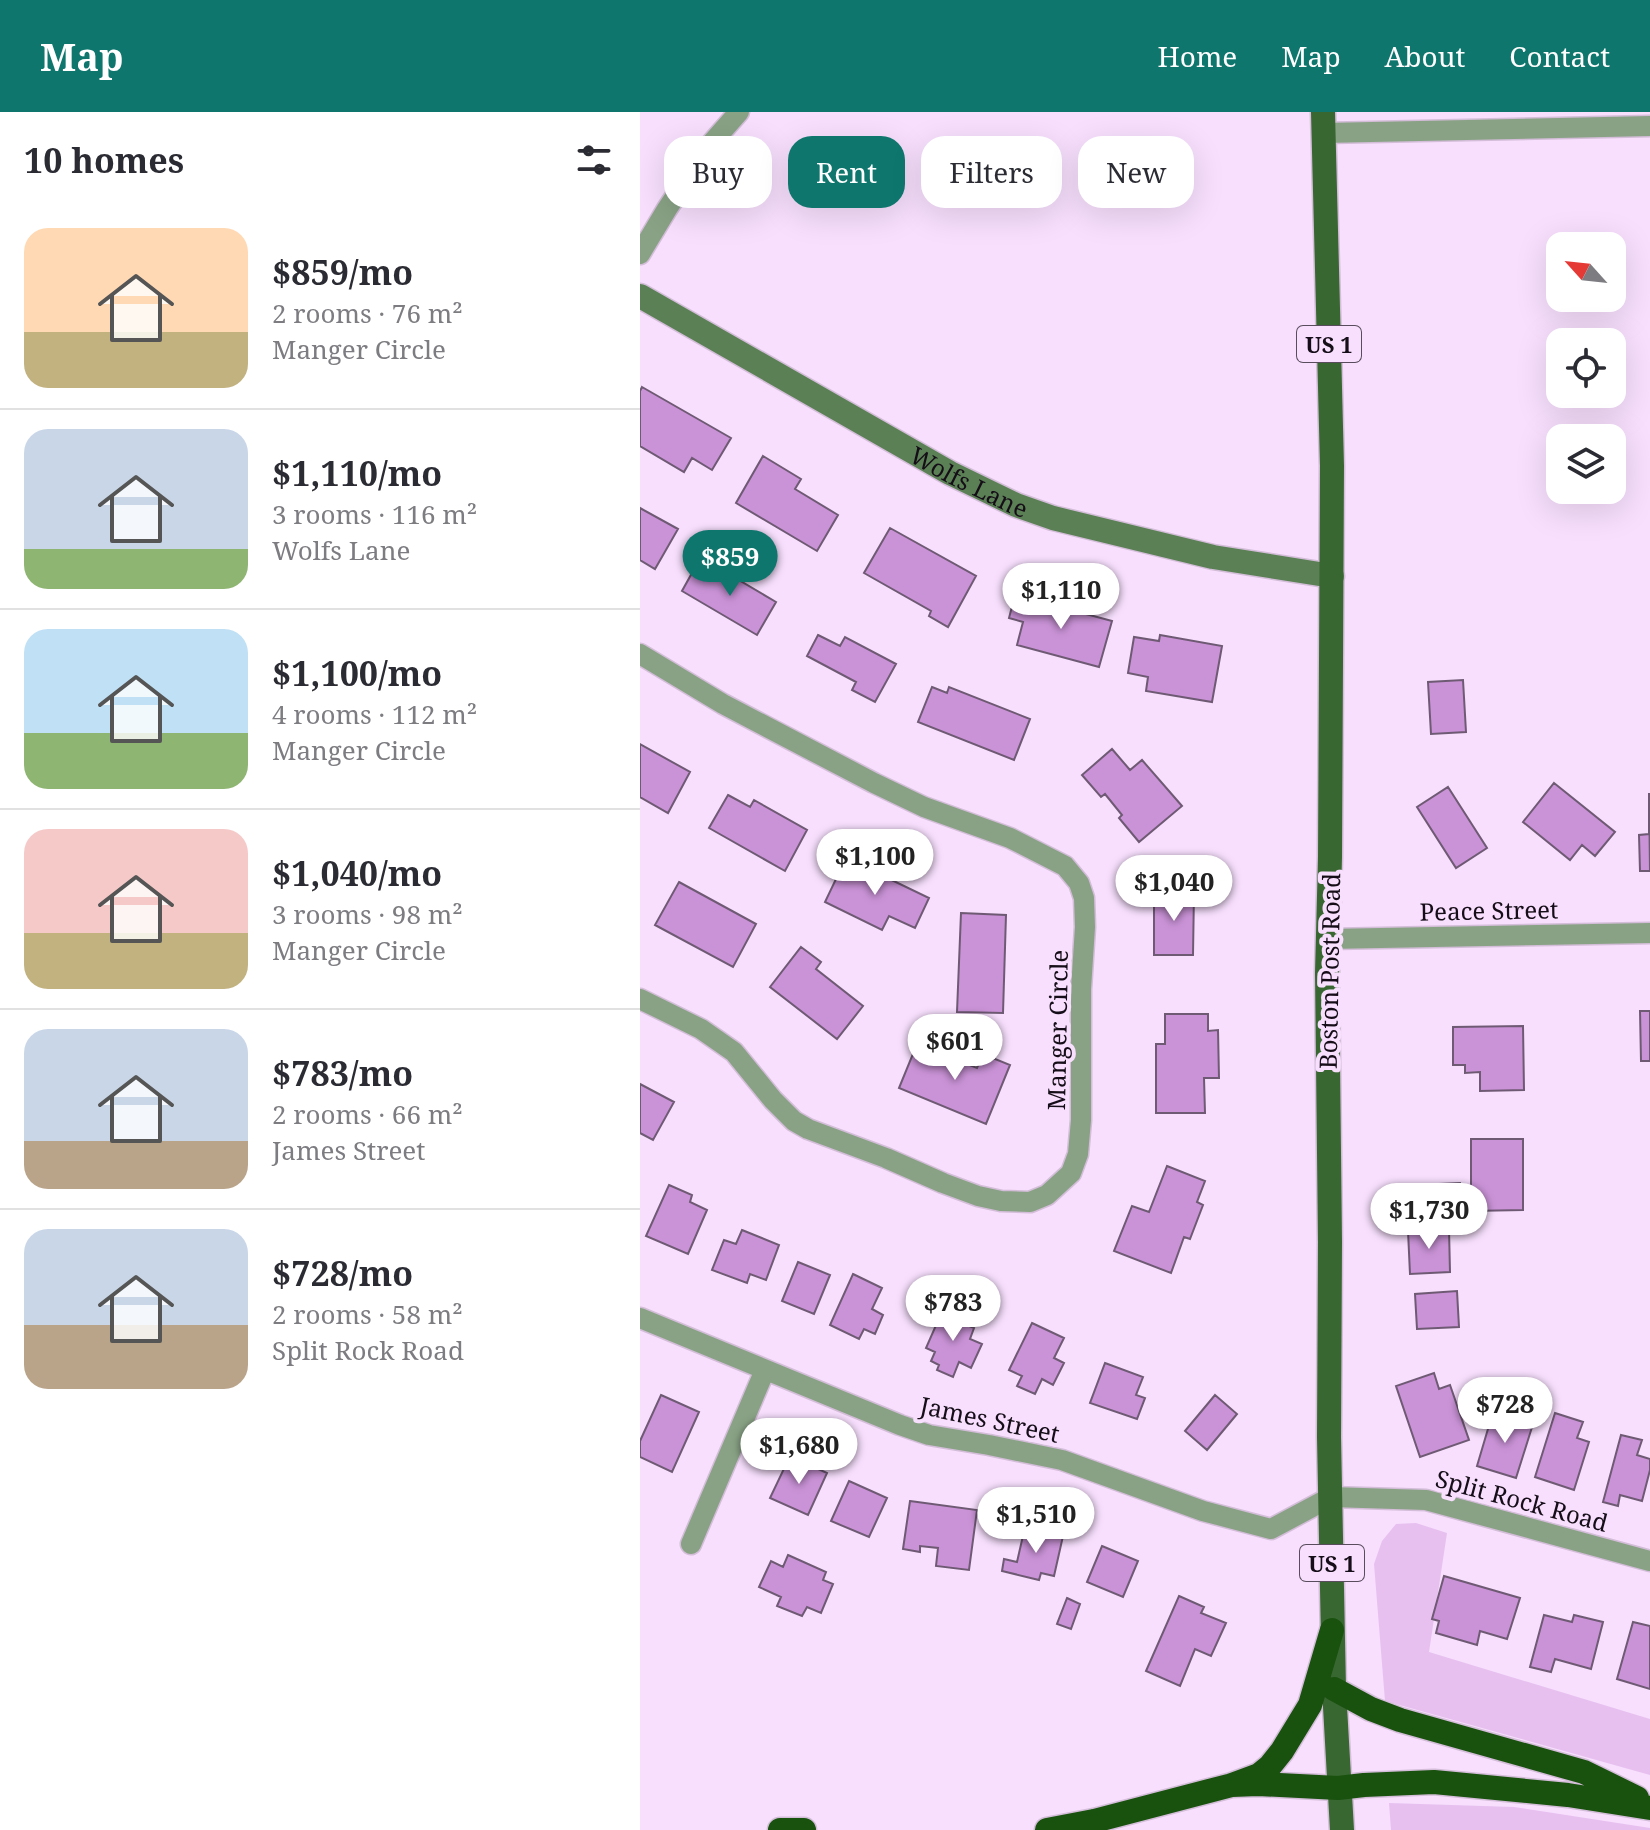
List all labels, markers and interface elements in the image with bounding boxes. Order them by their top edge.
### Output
text: Map [40,30,124,82]
text: Home [1158,37,1237,75]
text: Map [1281,37,1341,75]
text: About [1385,37,1465,75]
text: Contact [1509,37,1610,75]
chip: Buy [664,136,772,208]
chip: Rent [788,136,905,208]
chip: Filters [921,136,1062,208]
chip: New [1078,136,1194,208]
text: 10 homes [24,137,184,183]
icon: filters [572,138,616,182]
north arrow [1546,232,1626,312]
map controls [1546,232,1626,504]
text: $859/mo [272,249,413,295]
icon: home [88,260,184,356]
text: 2 rooms · 76 m² [272,295,463,331]
road number: US 1 [1297,326,1361,362]
button: locate [1546,328,1626,408]
text: Manger Circle [272,331,446,367]
button: layers [1546,424,1626,504]
street label: Wolfs Lane [905,437,1032,524]
text: $1,110/mo [272,450,442,496]
icon: home [88,461,184,557]
text: 3 rooms · 116 m² [272,496,477,532]
pin: $859 [683,530,777,598]
text: Wolfs Lane [272,532,410,568]
text: $859 [701,538,759,574]
pin: $1,110 [996,563,1126,631]
text: $1,110 [1020,571,1102,607]
text: $1,100/mo [272,650,442,696]
icon: home [88,661,184,757]
text: 4 rooms · 112 m² [272,696,477,732]
text: Manger Circle [272,732,446,768]
pin: $1,100 [810,829,940,897]
text: $1,100 [834,837,916,873]
text: $1,040/mo [272,850,442,896]
pin: $1,040 [1109,855,1239,923]
icon: home [88,861,184,957]
text: $1,040 [1133,863,1215,899]
street label: Boston Post Road [1311,872,1347,1069]
street label: Peace Street [1419,892,1559,928]
text: 3 rooms · 98 m² [272,896,463,932]
text: Manger Circle [272,932,446,968]
street label: Manger Circle [1039,949,1075,1111]
pin: $601 [908,1014,1002,1082]
text: $601 [926,1022,984,1058]
text: $783/mo [272,1050,413,1096]
icon: home [88,1061,184,1157]
text: 2 rooms · 66 m² [272,1096,463,1132]
text: James Street [272,1132,425,1168]
pin: $1,730 [1364,1183,1494,1251]
text: $1,730 [1388,1191,1470,1227]
text: $728/mo [272,1250,413,1296]
icon: home [88,1261,184,1357]
pin: $783 [906,1275,1000,1343]
text: $783 [924,1283,982,1319]
text: 2 rooms · 58 m² [272,1296,463,1332]
text: Split Rock Road [272,1332,464,1368]
pin: $728 [1458,1377,1552,1445]
text: $728 [1476,1385,1534,1421]
street label: James Street [916,1388,1063,1450]
pin: $1,680 [734,1418,864,1486]
text: $1,680 [758,1426,840,1462]
street label: Split Rock Road [1432,1461,1612,1539]
pin: $1,510 [971,1487,1101,1555]
text: $1,510 [995,1495,1077,1531]
road number: US 1 [1300,1545,1364,1581]

